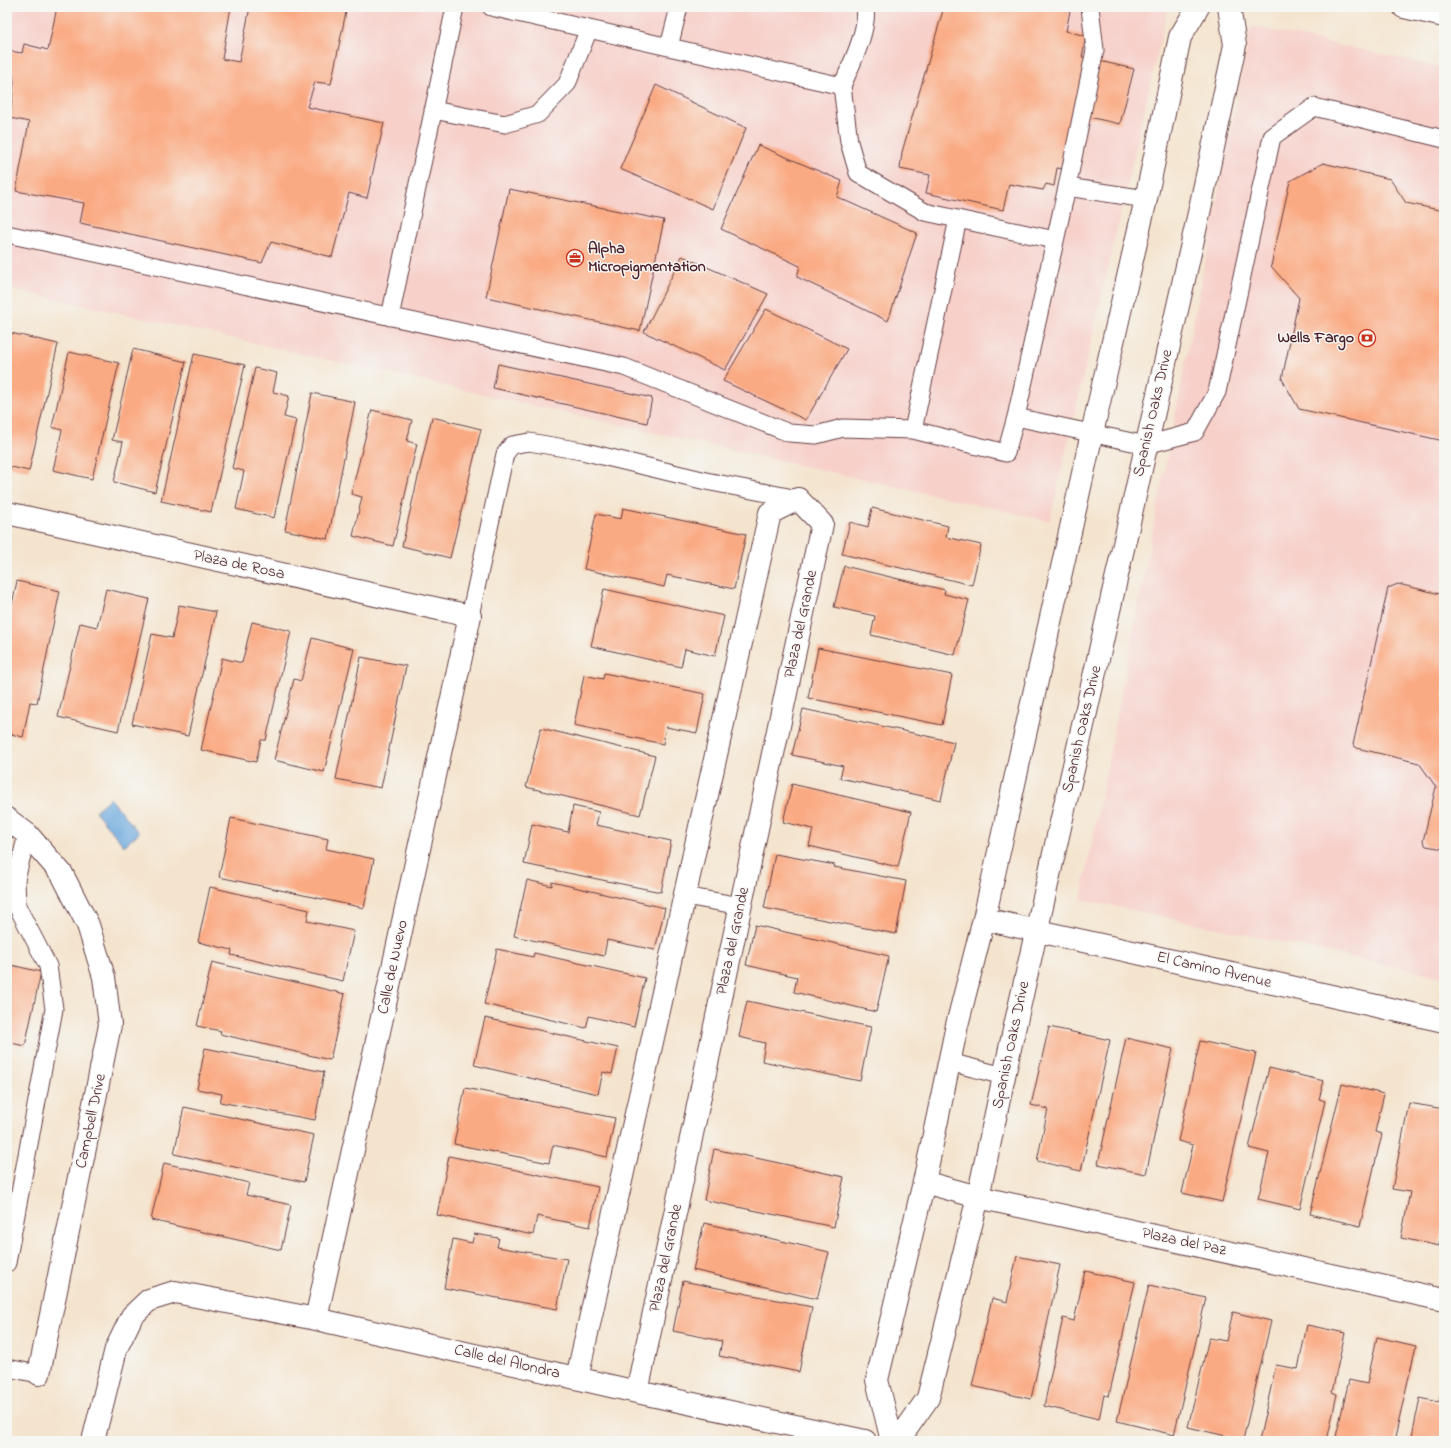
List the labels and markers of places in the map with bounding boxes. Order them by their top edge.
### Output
place label: Alpha Micropigmentation [588,237,706,280]
office icon: Alpha Micropigmentation [565,248,585,268]
place label: Wells Fargo [1277,326,1354,351]
bank icon: Wells Fargo [1357,328,1377,348]

